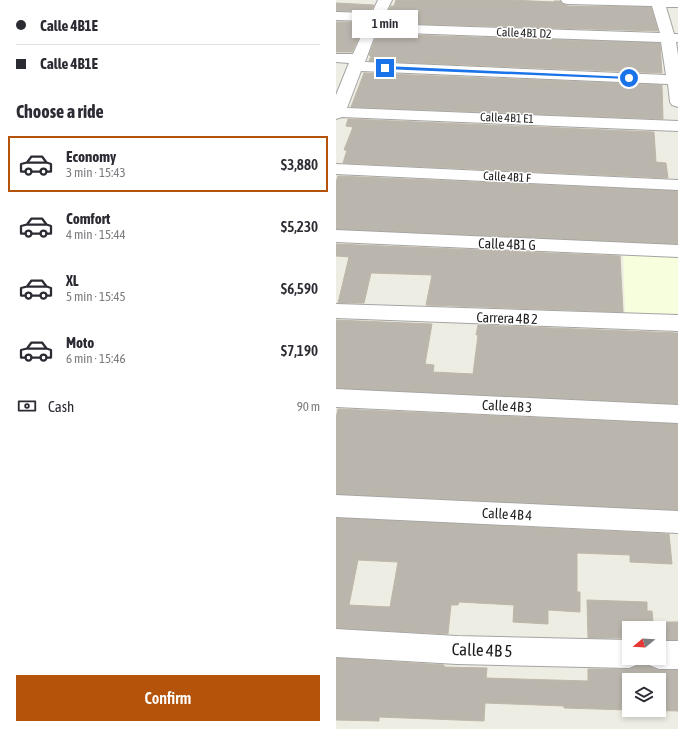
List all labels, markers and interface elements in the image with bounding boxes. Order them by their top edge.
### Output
callout: 1 min [352,10,418,38]
text: 1 min [372,16,398,31]
text: Calle 4B1E [40,17,98,34]
street label: Calle 4B1 D2 [496,25,552,41]
text: Calle 4B1E [40,55,98,72]
route end [376,59,394,77]
route start [620,69,638,87]
text: Choose a ride [16,101,104,122]
street label: Calle 4B1 E1 [480,110,534,126]
icon: car [18,146,54,182]
text: Economy [66,148,116,165]
text: $3,880 [281,156,318,173]
text: 3 min · 15:43 [66,165,126,180]
street label: Calle 4B1 F [483,169,531,185]
icon: car [18,208,54,244]
text: Comfort [66,210,110,227]
text: $5,230 [281,218,318,235]
text: 4 min · 15:44 [66,227,126,242]
street label: Calle 4B1 G [478,235,536,253]
icon: car [18,270,54,306]
text: XL [66,272,79,289]
text: $6,590 [281,280,318,297]
text: 5 min · 15:45 [66,289,126,304]
street label: Carrera 4B 2 [476,309,538,327]
icon: car [18,332,54,368]
text: Moto [66,334,94,351]
text: $7,190 [281,342,318,359]
text: 6 min · 15:46 [66,351,126,366]
icon: cash [16,395,38,417]
street label: Calle 4B 3 [482,397,532,415]
text: Cash [48,398,74,415]
text: 90 m [297,399,320,414]
street label: Calle 4B 4 [482,505,533,523]
north arrow [622,621,666,665]
map controls [622,621,666,717]
street label: Calle 4B 5 [451,639,513,661]
button: layers [622,673,666,717]
button: Confirm [16,675,320,721]

